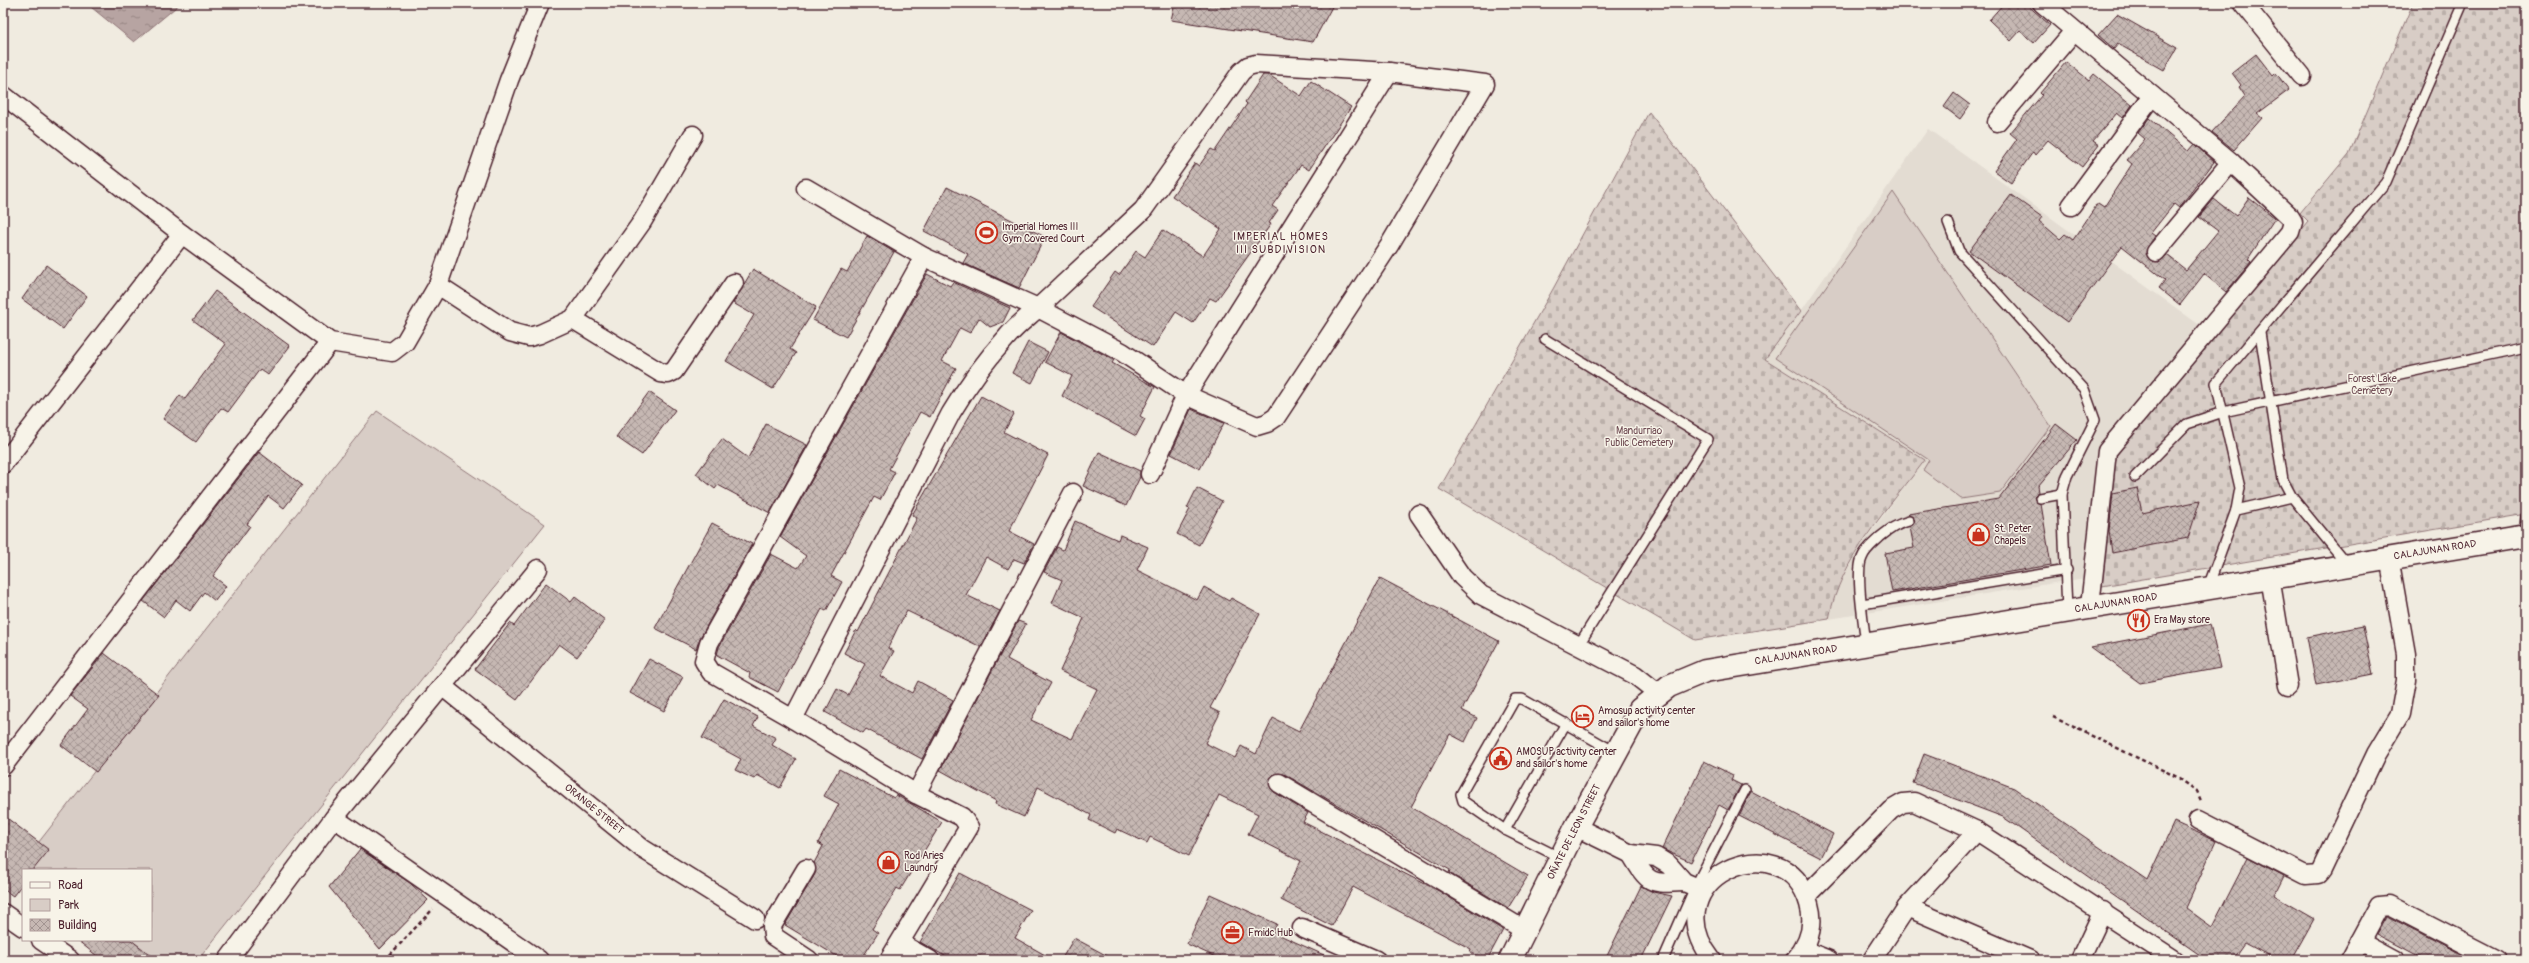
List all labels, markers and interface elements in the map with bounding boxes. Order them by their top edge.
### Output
sports icon: Imperial Homes III Gym Covered Court [973,220,999,246]
place label: Imperial Homes III Gym Covered Court [1002,221,1085,245]
district label: IMPERIAL HOMES III SUBDIVISION [1233,230,1329,256]
park label: Forest Lake Cemetery [2347,373,2397,397]
park label: Mandurriao Public Cemetery [1605,425,1674,449]
shop icon: St. Peter Chapels [1966,522,1992,548]
place label: St. Peter Chapels [1994,523,2032,547]
street label: CALAJUNAN ROAD [2393,538,2477,562]
street label: CALAJUNAN ROAD [2074,591,2158,615]
restaurant icon: Era May store [2126,607,2152,633]
place label: Era May store [2154,614,2210,626]
street label: CALAJUNAN ROAD [1754,643,1838,667]
hotel icon: Amosup activity center and sailor's home [1569,704,1595,730]
place label: Amosup activity center and sailor's home [1598,705,1696,729]
public building icon: AMOSUP activity center and sailor's home [1487,745,1513,771]
place label: AMOSUP activity center and sailor's home [1516,746,1617,770]
street label: ORANGE STREET [562,782,626,837]
street label: OÑATE DE LEON STREET [1544,782,1603,882]
shop icon: Rod Aries Laundry [876,849,902,875]
place label: Rod Aries Laundry [904,850,944,874]
legend [22,869,152,941]
text: Road [58,878,83,893]
text: Park [58,898,79,913]
text: Building [58,918,97,933]
office icon: Fmidc Hub [1219,920,1245,946]
place label: Fmidc Hub [1248,927,1293,939]

